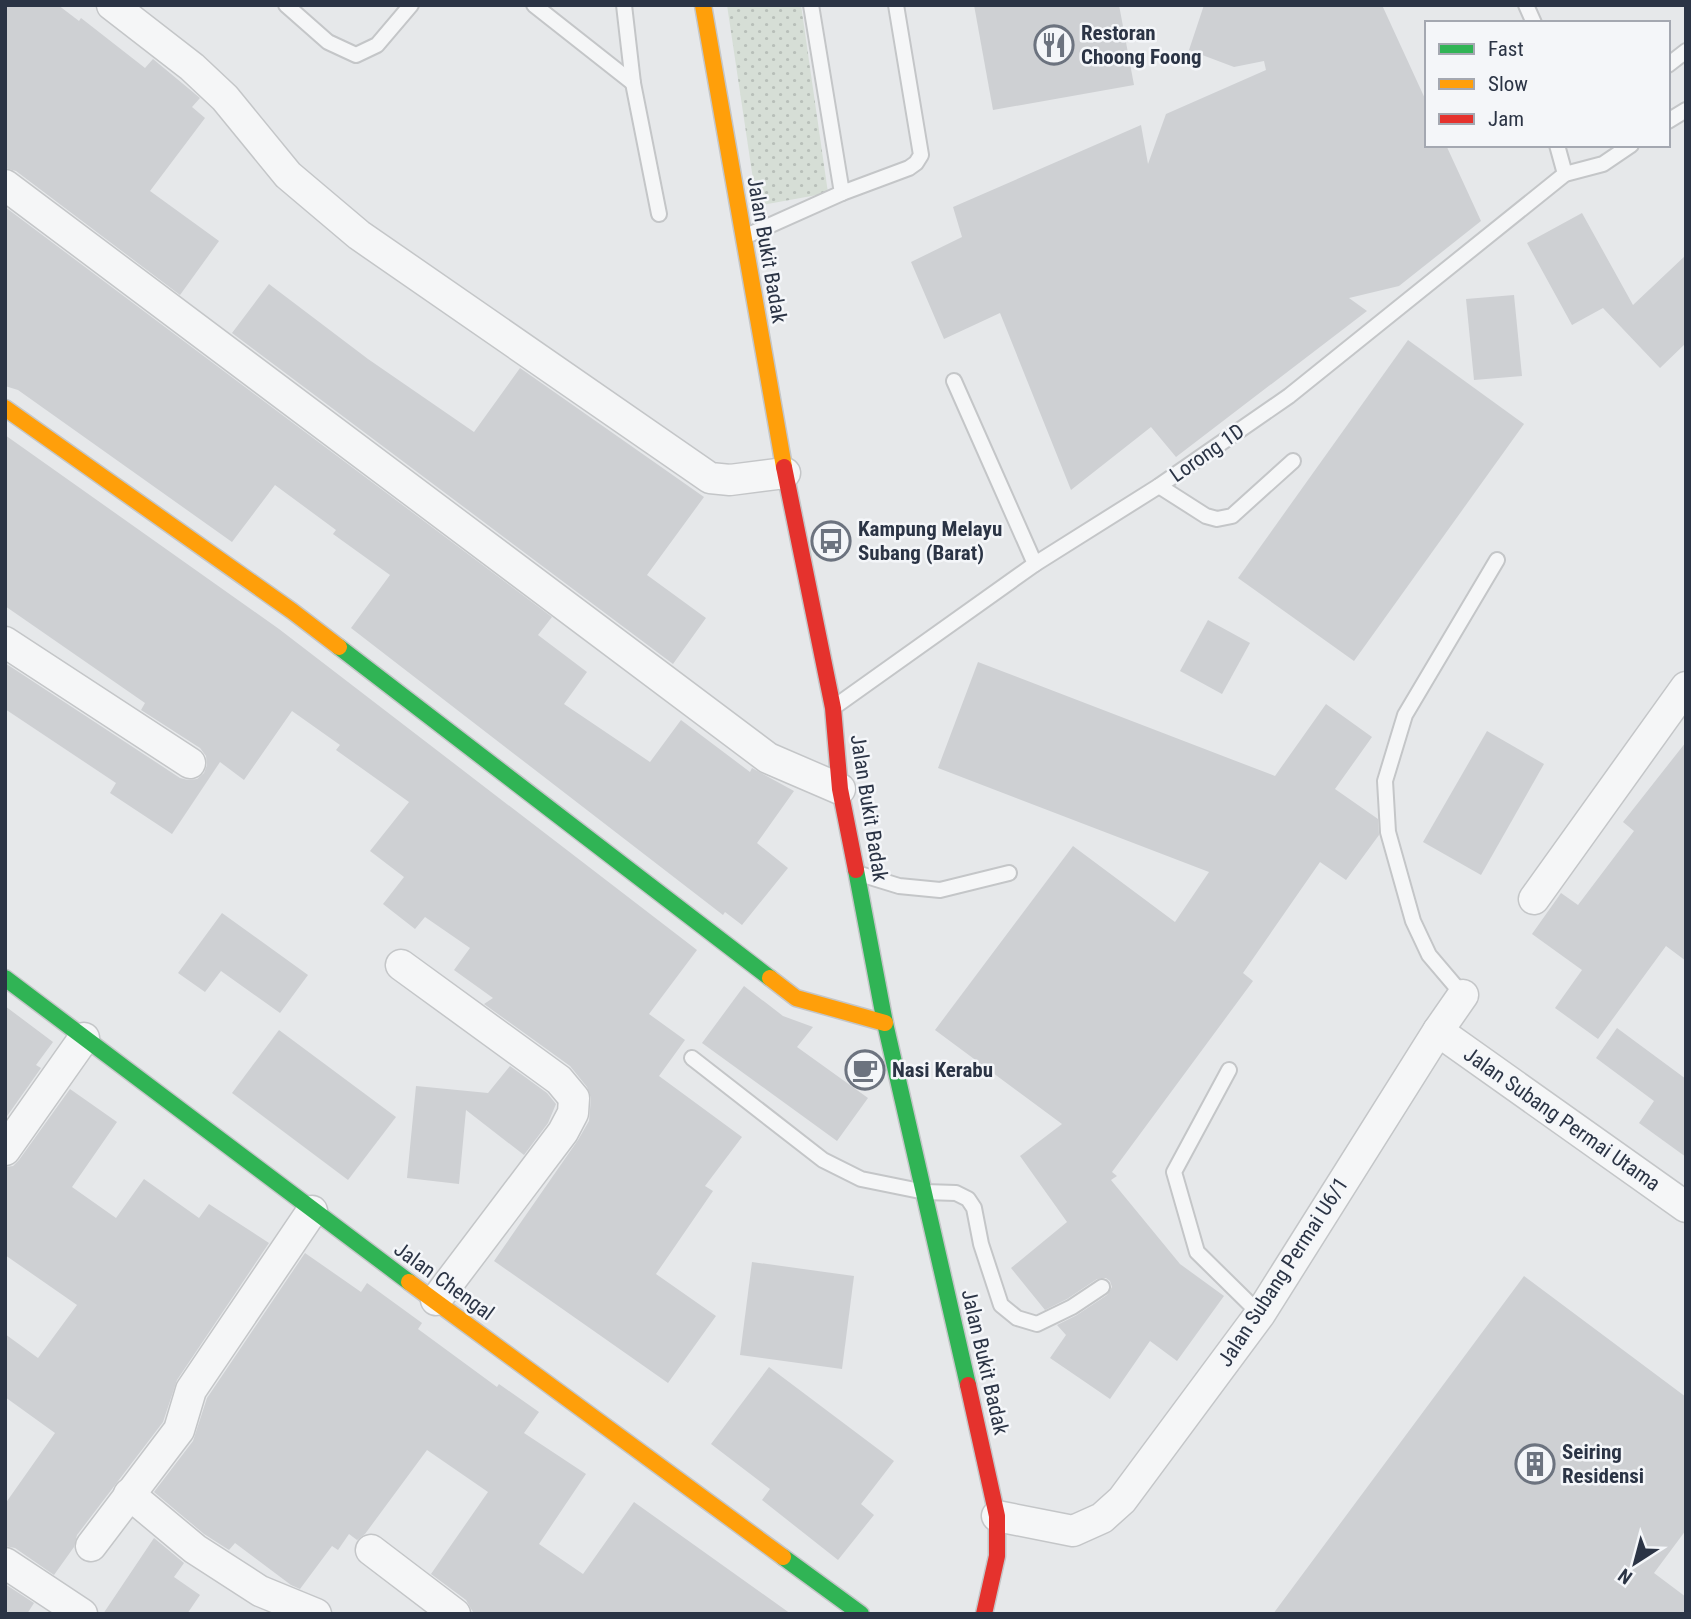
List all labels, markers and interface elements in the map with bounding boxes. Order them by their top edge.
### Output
place label: Restoran Choong Foong [1081,21,1202,69]
legend [1425,21,1670,147]
restaurant icon: Restoran Choong Foong [1033,24,1075,66]
text: Fast [1488,37,1524,61]
text: Slow [1488,72,1528,96]
text: Jam [1488,107,1524,131]
street label: Jalan Bukit Badak [742,175,792,326]
street label: Lorong 1D [1165,419,1249,487]
place label: Kampung Melayu Subang (Barat) [858,517,1002,565]
bus stop icon: Kampung Melayu Subang (Barat) [810,520,852,562]
street label: Jalan Bukit Badak [846,733,893,884]
street label: Jalan Subang Permai Utama [1459,1042,1665,1196]
cafe icon: Nasi Kerabu [844,1049,886,1091]
place label: Nasi Kerabu [892,1058,993,1082]
street label: Jalan Subang Permai U6/1 [1213,1173,1353,1371]
street label: Jalan Chengal [389,1237,499,1325]
street label: Jalan Bukit Badak [957,1287,1014,1438]
place label: Seiring Residensi [1562,1440,1644,1488]
building icon: Seiring Residensi [1514,1443,1556,1485]
north arrow [1600,1528,1670,1598]
text: N [1614,1564,1637,1589]

